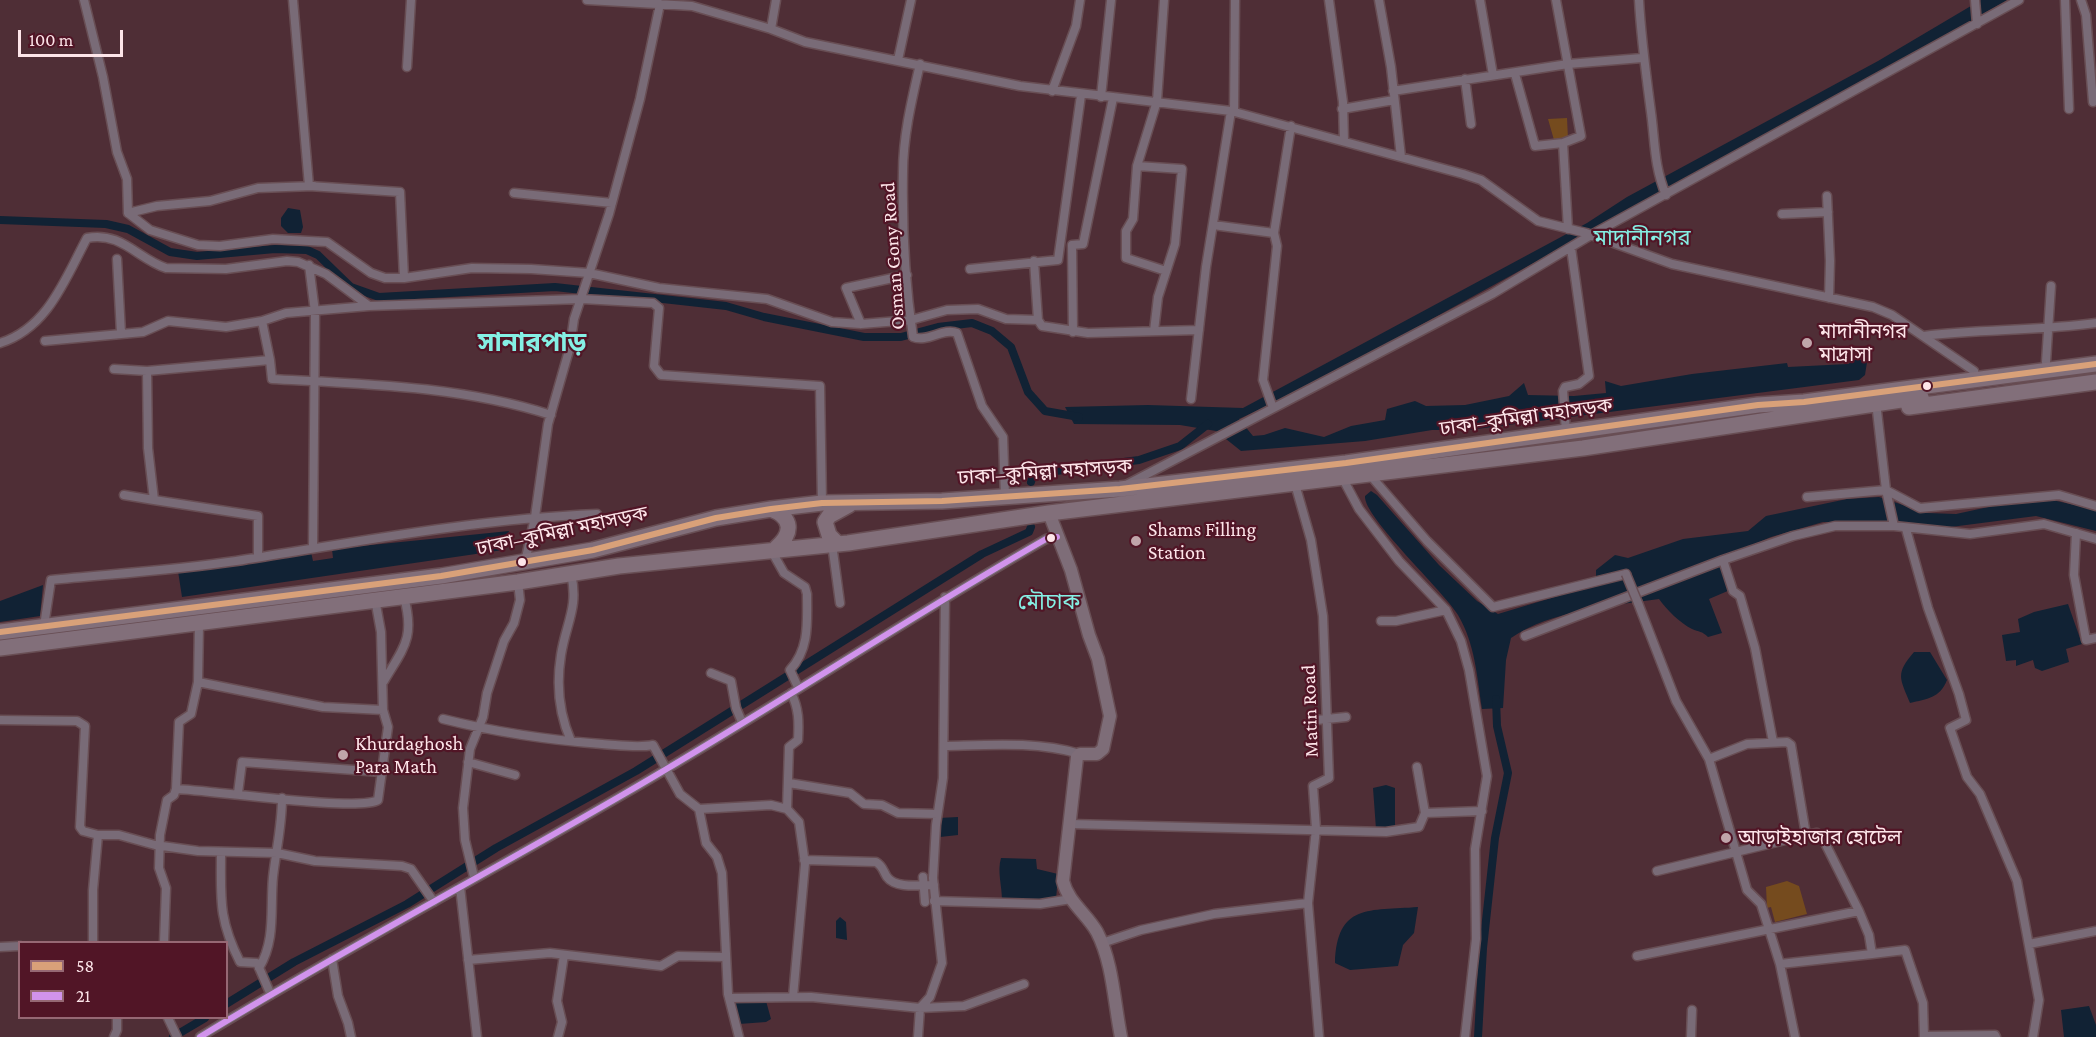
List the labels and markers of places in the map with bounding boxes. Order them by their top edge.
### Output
place label: মাদানীনগর মাদ্রাসা [1819,320,1907,367]
marker: মাদানীনগর মাদ্রাসা [1800,336,1814,350]
unlabelled marker [1921,380,1933,392]
place label: Shams Filling Station [1148,518,1256,565]
unlabelled marker [1045,532,1057,544]
marker: Shams Filling Station [1129,534,1143,548]
unlabelled marker [516,556,528,568]
place label: Khurdaghosh Para Math [355,732,463,779]
marker: Khurdaghosh Para Math [336,748,350,762]
place label: আড়াইহাজার হোটেল [1738,826,1902,850]
marker: আড়াইহাজার হোটেল [1719,831,1733,845]

